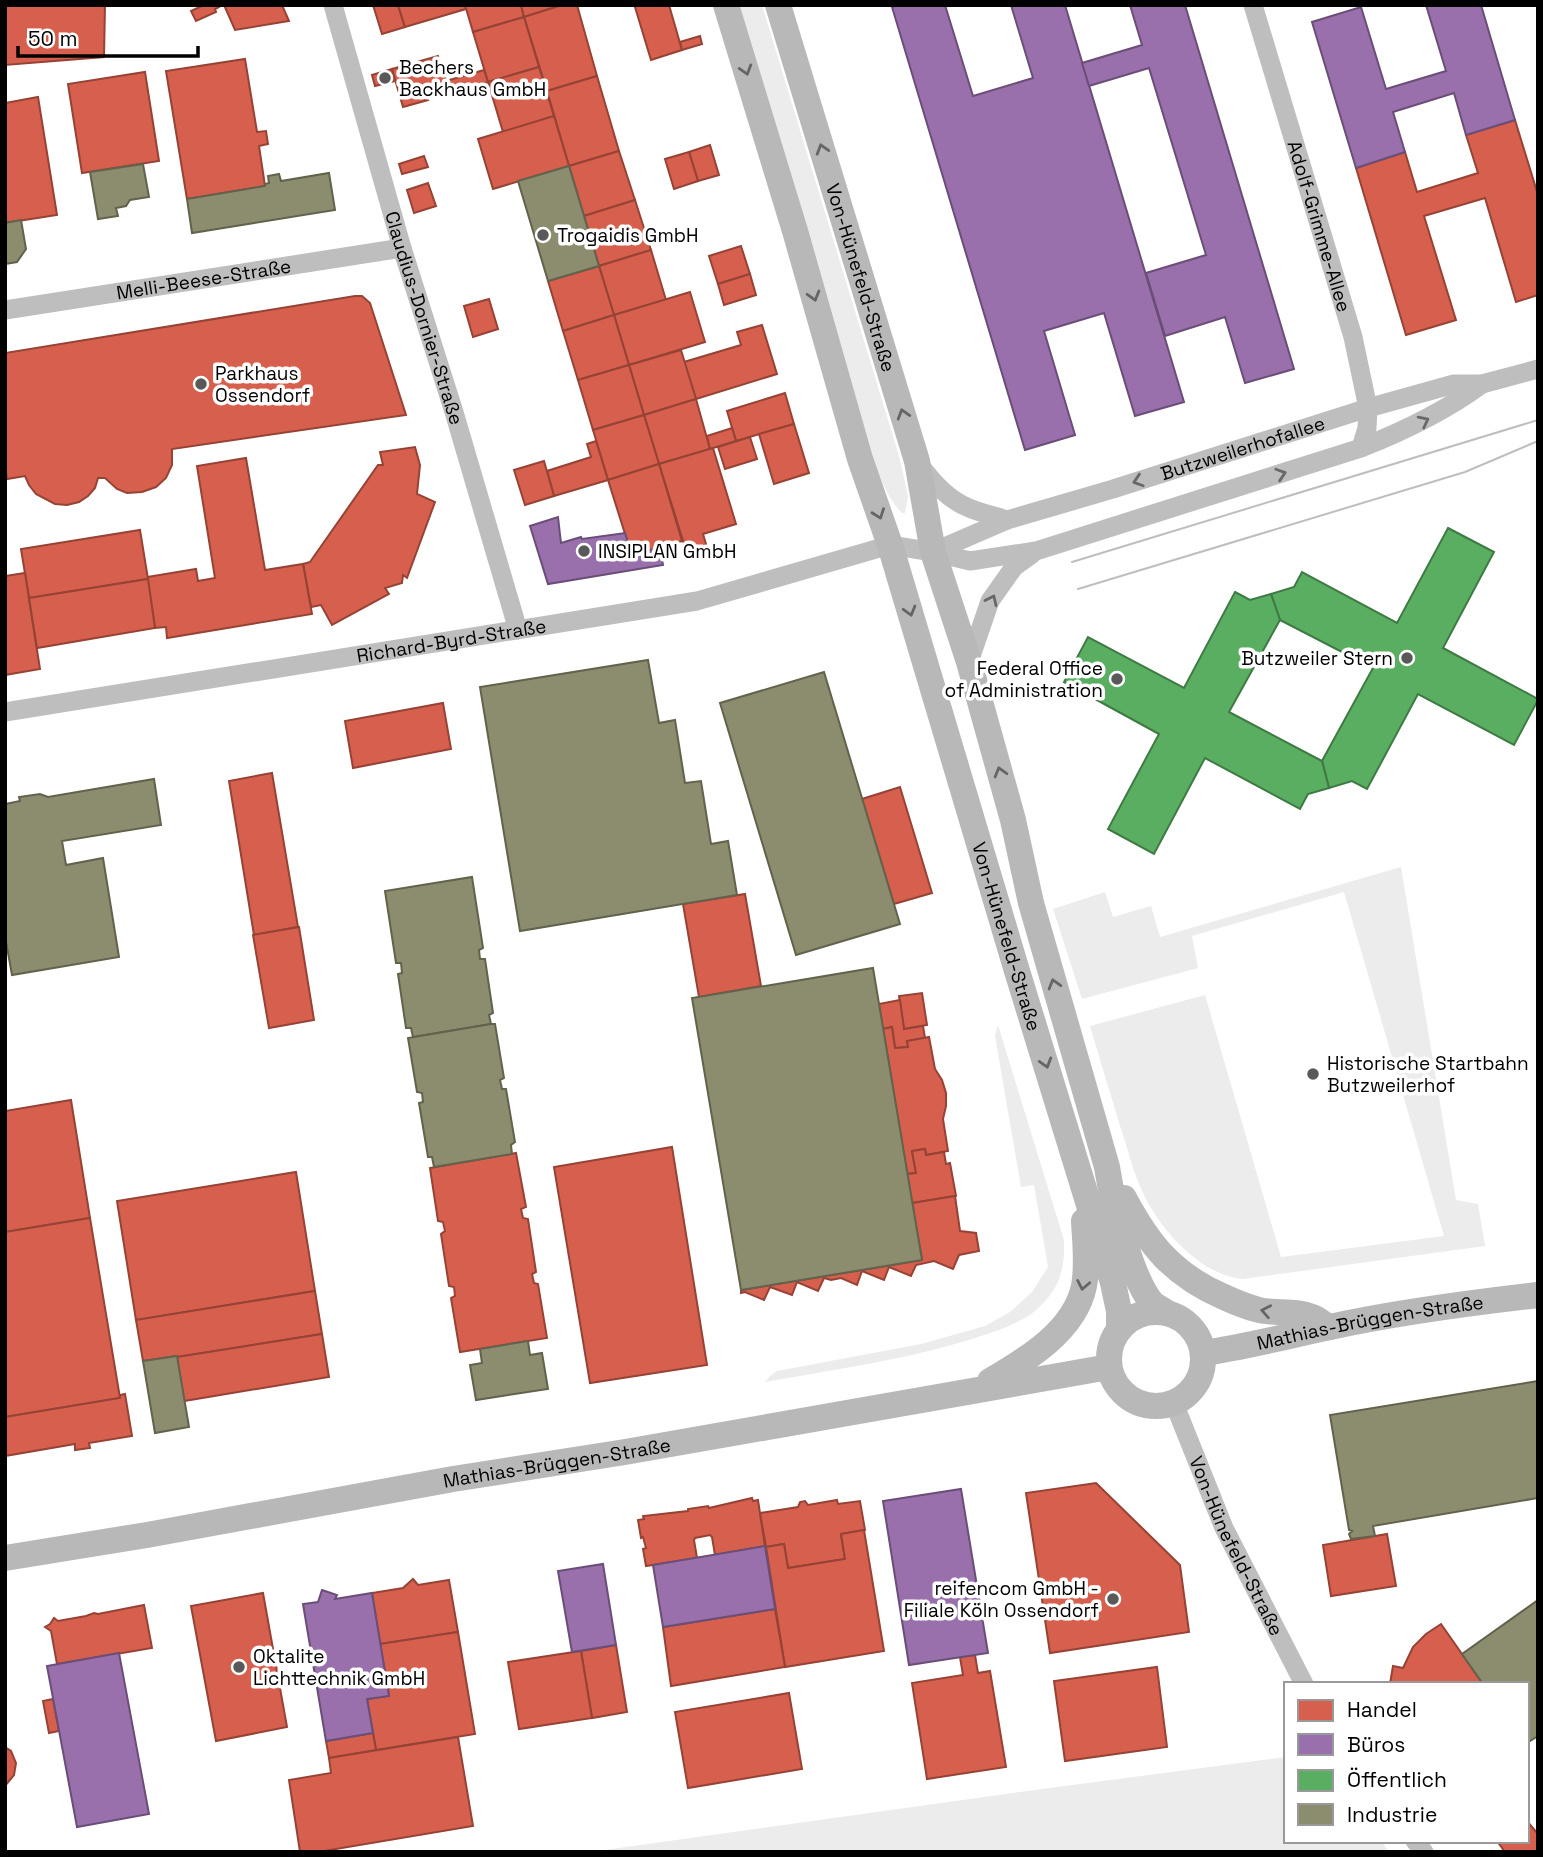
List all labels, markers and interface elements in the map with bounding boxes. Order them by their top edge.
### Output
scale bar [18,14,198,58]
text: 50 m [28,25,78,52]
place label: Bechers Backhaus GmbH [399,55,546,102]
one-way arrow [738,64,753,76]
marker: Bechers Backhaus GmbH [377,70,393,86]
street label: Adolf-Grimme-Allee [1282,138,1357,315]
one-way arrow [815,143,830,155]
street label: Von-Hünefeld-Straße [820,180,901,375]
street label: Claudius-Dornier-Straße [379,208,469,428]
place label: Trogaidis GmbH [557,223,698,248]
marker: Trogaidis GmbH [535,227,551,243]
street label: Melli-Beese-Straße [114,253,293,305]
one-way arrow [806,290,820,302]
place label: Parkhaus Ossendorf [215,361,310,408]
marker: Parkhaus Ossendorf [193,376,209,392]
one-way arrow [896,408,911,420]
street label: Butzweilerhofallee [1157,411,1328,486]
one-way arrow [1417,416,1429,430]
one-way arrow [1275,468,1287,482]
one-way arrow [1132,473,1144,487]
one-way arrow [871,508,885,520]
place label: INSIPLAN GmbH [598,539,736,564]
marker: INSIPLAN GmbH [576,543,592,559]
one-way arrow [984,595,998,607]
one-way arrow [901,605,916,617]
street label: Richard-Byrd-Straße [355,613,548,668]
place label: Butzweiler Stern [1241,646,1393,671]
marker: Butzweiler Stern [1399,650,1415,666]
place label: Federal Office of Administration [945,656,1103,703]
marker: Federal Office of Administration [1109,671,1125,687]
one-way arrow [993,766,1008,778]
street label: Von-Hünefeld-Straße [966,839,1047,1034]
one-way arrow [1047,978,1062,990]
place label: Historische Startbahn Butzweilerhof [1327,1051,1529,1098]
one-way arrow [1037,1057,1052,1069]
marker: Historische Startbahn Butzweilerhof [1305,1066,1321,1082]
one-way arrow [1076,1279,1091,1291]
street label: Mathias-Brüggen-Straße [1254,1290,1485,1356]
one-way arrow [1260,1304,1272,1319]
street label: Mathias-Brüggen-Straße [441,1432,673,1494]
street label: Von-Hünefeld-Straße [1183,1452,1289,1640]
place label: reifencom GmbH - Filiale Köln Ossendorf [904,1576,1099,1623]
marker: reifencom GmbH - Filiale Köln Ossendorf [1105,1591,1121,1607]
place label: Oktalite Lichttechnik GmbH [253,1644,425,1691]
marker: Oktalite Lichttechnik GmbH [231,1659,247,1675]
legend [1284,1682,1529,1843]
text: Handel [1347,1696,1417,1723]
text: Büros [1347,1731,1405,1758]
text: Öffentlich [1347,1766,1447,1793]
text: Industrie [1347,1801,1437,1828]

